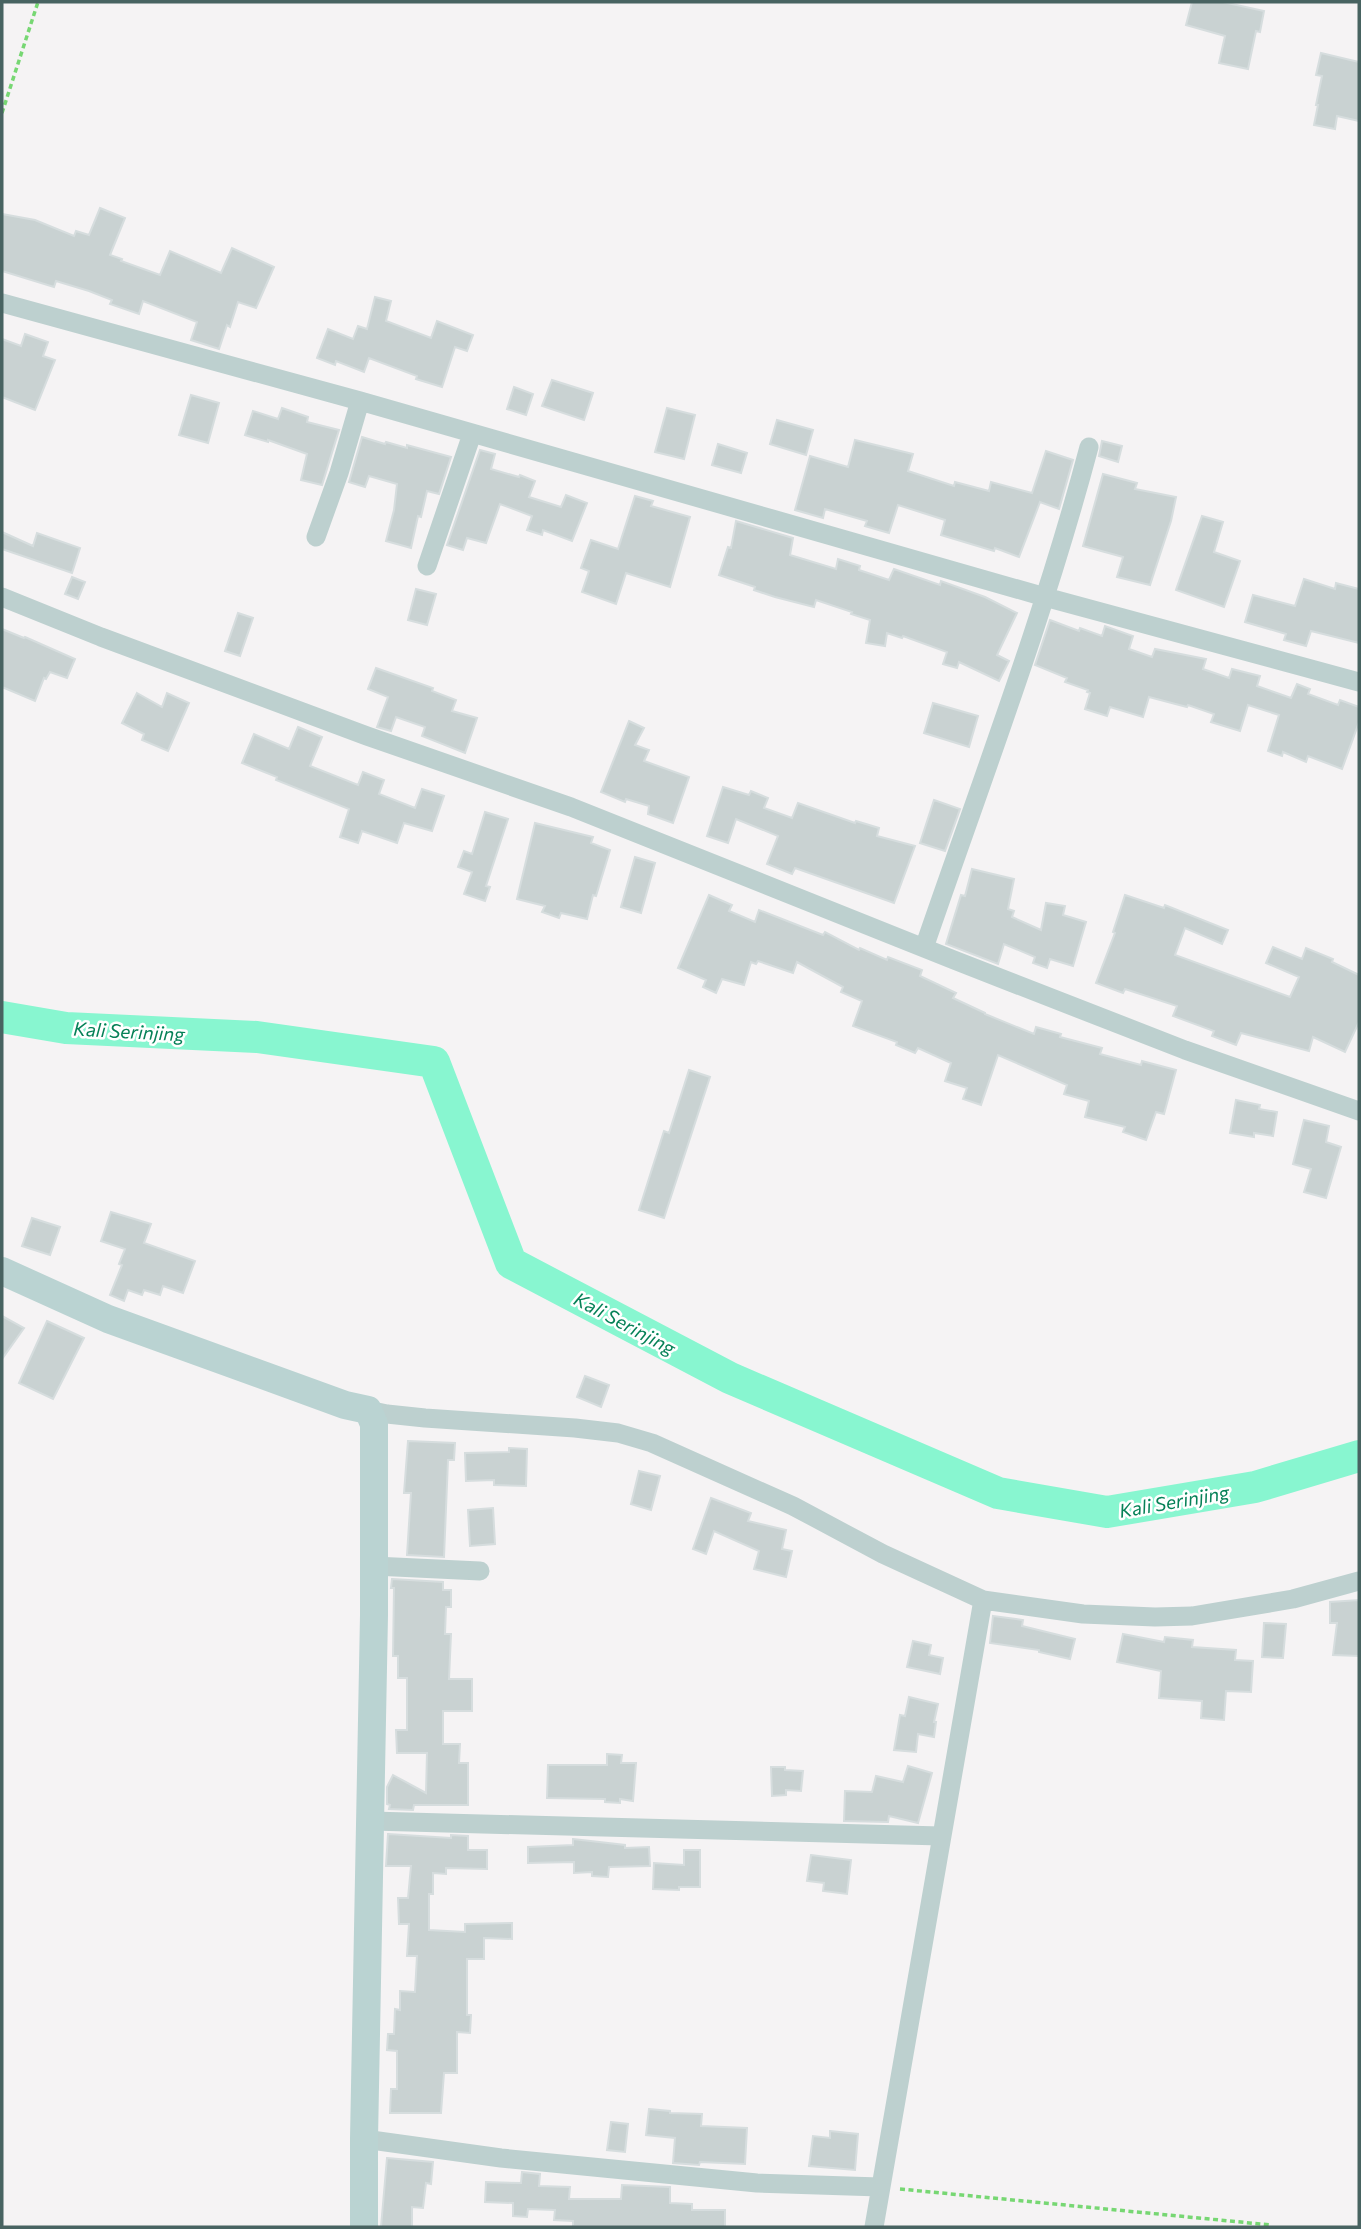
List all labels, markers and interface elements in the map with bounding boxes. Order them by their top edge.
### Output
water label: Kali Serinjing [73,1017,186,1045]
water label: Kali Serinjing [570,1287,680,1360]
water label: Kali Serinjing [1117,1480,1232,1522]

